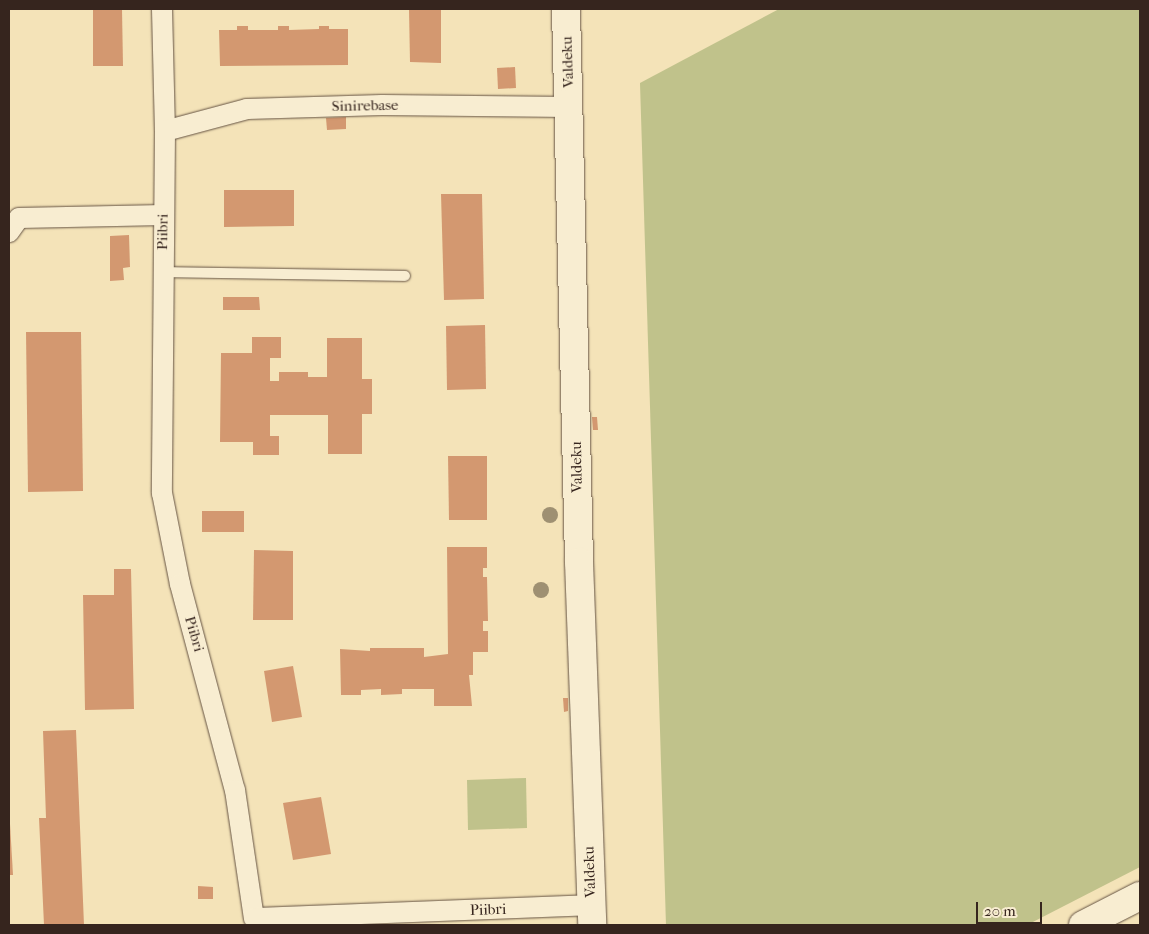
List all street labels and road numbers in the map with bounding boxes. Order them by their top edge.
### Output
street label: Valdeku [558,36,578,88]
street label: Sinirebase [331,96,399,116]
street label: Piibri [154,214,172,250]
street label: Valdeku [568,441,586,493]
street label: Piibri [180,614,208,654]
street label: Valdeku [580,846,600,898]
street label: Piibri [470,900,506,920]

